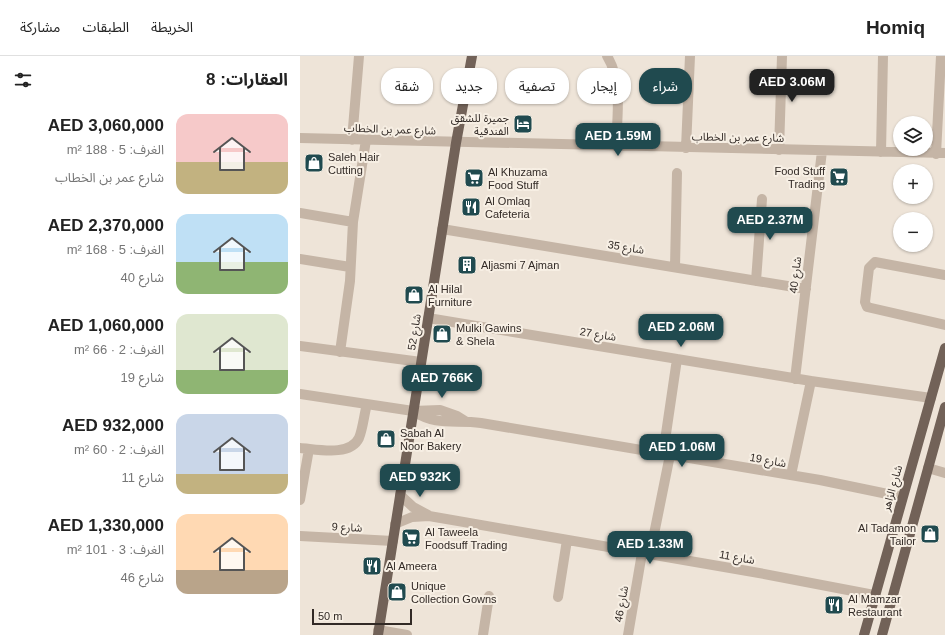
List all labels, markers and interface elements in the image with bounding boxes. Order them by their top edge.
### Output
text: Homiq [866,17,925,38]
text: مشاركة [20,19,60,35]
text: الطبقات [82,19,129,35]
text: الخريطة [151,19,193,35]
chip: شقة [381,68,433,104]
chip: جديد [441,68,497,104]
chip: تصفية [505,68,569,104]
chip: إيجار [577,68,631,104]
chip: شراء [639,68,692,104]
icon: filters [12,69,34,91]
pin: AED 3.06M [746,69,838,103]
text: العقارات: 8 [206,70,288,89]
text: AED 3.06M [758,74,826,89]
place label: جميرة للشقق الفندقية [451,112,510,138]
hotel icon: جميرة للشقق الفندقية [512,113,534,135]
text: AED 3,060,000 [48,116,164,135]
map controls [893,116,933,252]
button: layers [893,116,933,156]
street label: شارع عمر بن الخطاب [344,121,437,139]
pin: AED 1.59M [572,123,664,157]
text: AED 1.59M [584,128,652,143]
icon: home [208,130,256,178]
street label: شارع عمر بن الخطاب [692,130,785,146]
text: الغرف: 5 · 188 m² [67,142,164,157]
place label: Saleh Hair Cutting [328,151,380,176]
shop icon: Saleh Hair Cutting [303,152,325,174]
button: + [893,164,933,204]
place label: Food Stuff Trading [774,165,826,190]
place label: Al Khuzama Food Stuff [488,166,548,191]
supermarket icon: Food Stuff Trading [828,166,850,188]
supermarket icon: Al Khuzama Food Stuff [463,167,485,189]
text: شارع عمر بن الخطاب [55,170,164,185]
place label: Al Omlaq Cafeteria [485,195,531,220]
restaurant icon: Al Omlaq Cafeteria [460,196,482,218]
pin: AED 2.37M [724,207,816,241]
text: AED 2.37M [736,212,804,227]
button: − [893,212,933,252]
text: AED 2,370,000 [48,216,164,235]
icon: home [208,230,256,278]
street label: شارع 35 [607,238,645,258]
text: الغرف: 5 · 168 m² [67,242,164,257]
building icon: Aljasmi 7 Ajman [456,254,478,276]
street label: شارع 40 [787,256,805,294]
place label: Aljasmi 7 Ajman [481,259,559,271]
text: شارع 40 [121,270,164,285]
place label: Al Hilal Furniture [428,283,472,308]
shop icon: Al Hilal Furniture [403,284,425,306]
street label: شارع 52 [405,313,425,351]
pin: AED 2.06M [635,314,727,348]
text: AED 1,060,000 [48,316,164,335]
text: AED 2.06M [647,319,715,334]
place label: Mulki Gawins & Shela [456,322,522,347]
shop icon: Mulki Gawins & Shela [431,323,453,345]
street label: شارع 27 [579,325,617,345]
icon: home [208,330,256,378]
text: الغرف: 2 · 66 m² [74,342,164,357]
pin: AED 766K [401,365,483,399]
text: شارع 19 [121,370,164,385]
text: AED 766K [411,370,473,385]
text: AED 932,000 [62,416,164,435]
place label: Sabah Al Noor Bakery [400,427,462,452]
shop icon: Sabah Al Noor Bakery [375,428,397,450]
icon: home [208,430,256,478]
pin: AED 1.06M [636,434,728,468]
text: AED 1.06M [648,439,716,454]
text: الغرف: 2 · 60 m² [74,442,164,457]
street label: شارع 19 [749,451,788,471]
street label: شارع الزاهر [879,463,906,514]
pin: AED 932K [379,464,461,498]
text: AED 932K [389,469,451,484]
text: شارع 11 [122,470,164,485]
text: AED 1,330,000 [48,516,164,535]
street label: شارع 9 [331,520,363,536]
place label: Al Tadamon Tailor [858,522,916,547]
shop icon: Al Tadamon Tailor [919,523,941,545]
place label: Al Taweela Foodsuff Trading [425,526,507,551]
supermarket icon: Al Taweela Foodsuff Trading [400,527,422,549]
icon: home [208,530,256,578]
pin: AED 1.33M [604,531,696,565]
text: AED 1.33M [616,536,684,551]
text: الغرف: 3 · 101 m² [67,542,164,557]
street label: شارع 11 [718,548,756,568]
restaurant icon: Al Ameera [361,555,383,577]
place label: Al Ameera [386,560,438,572]
text: شارع 46 [121,570,164,585]
place label: Unique Collection Gowns [411,580,497,605]
shop icon: Unique Collection Gowns [386,581,408,603]
street label: شارع 46 [612,584,632,623]
place label: Al Mamzar Restaurant [848,593,902,618]
restaurant icon: Al Mamzar Restaurant [823,594,845,616]
scale bar [312,607,412,626]
text: 50 m [318,610,342,622]

